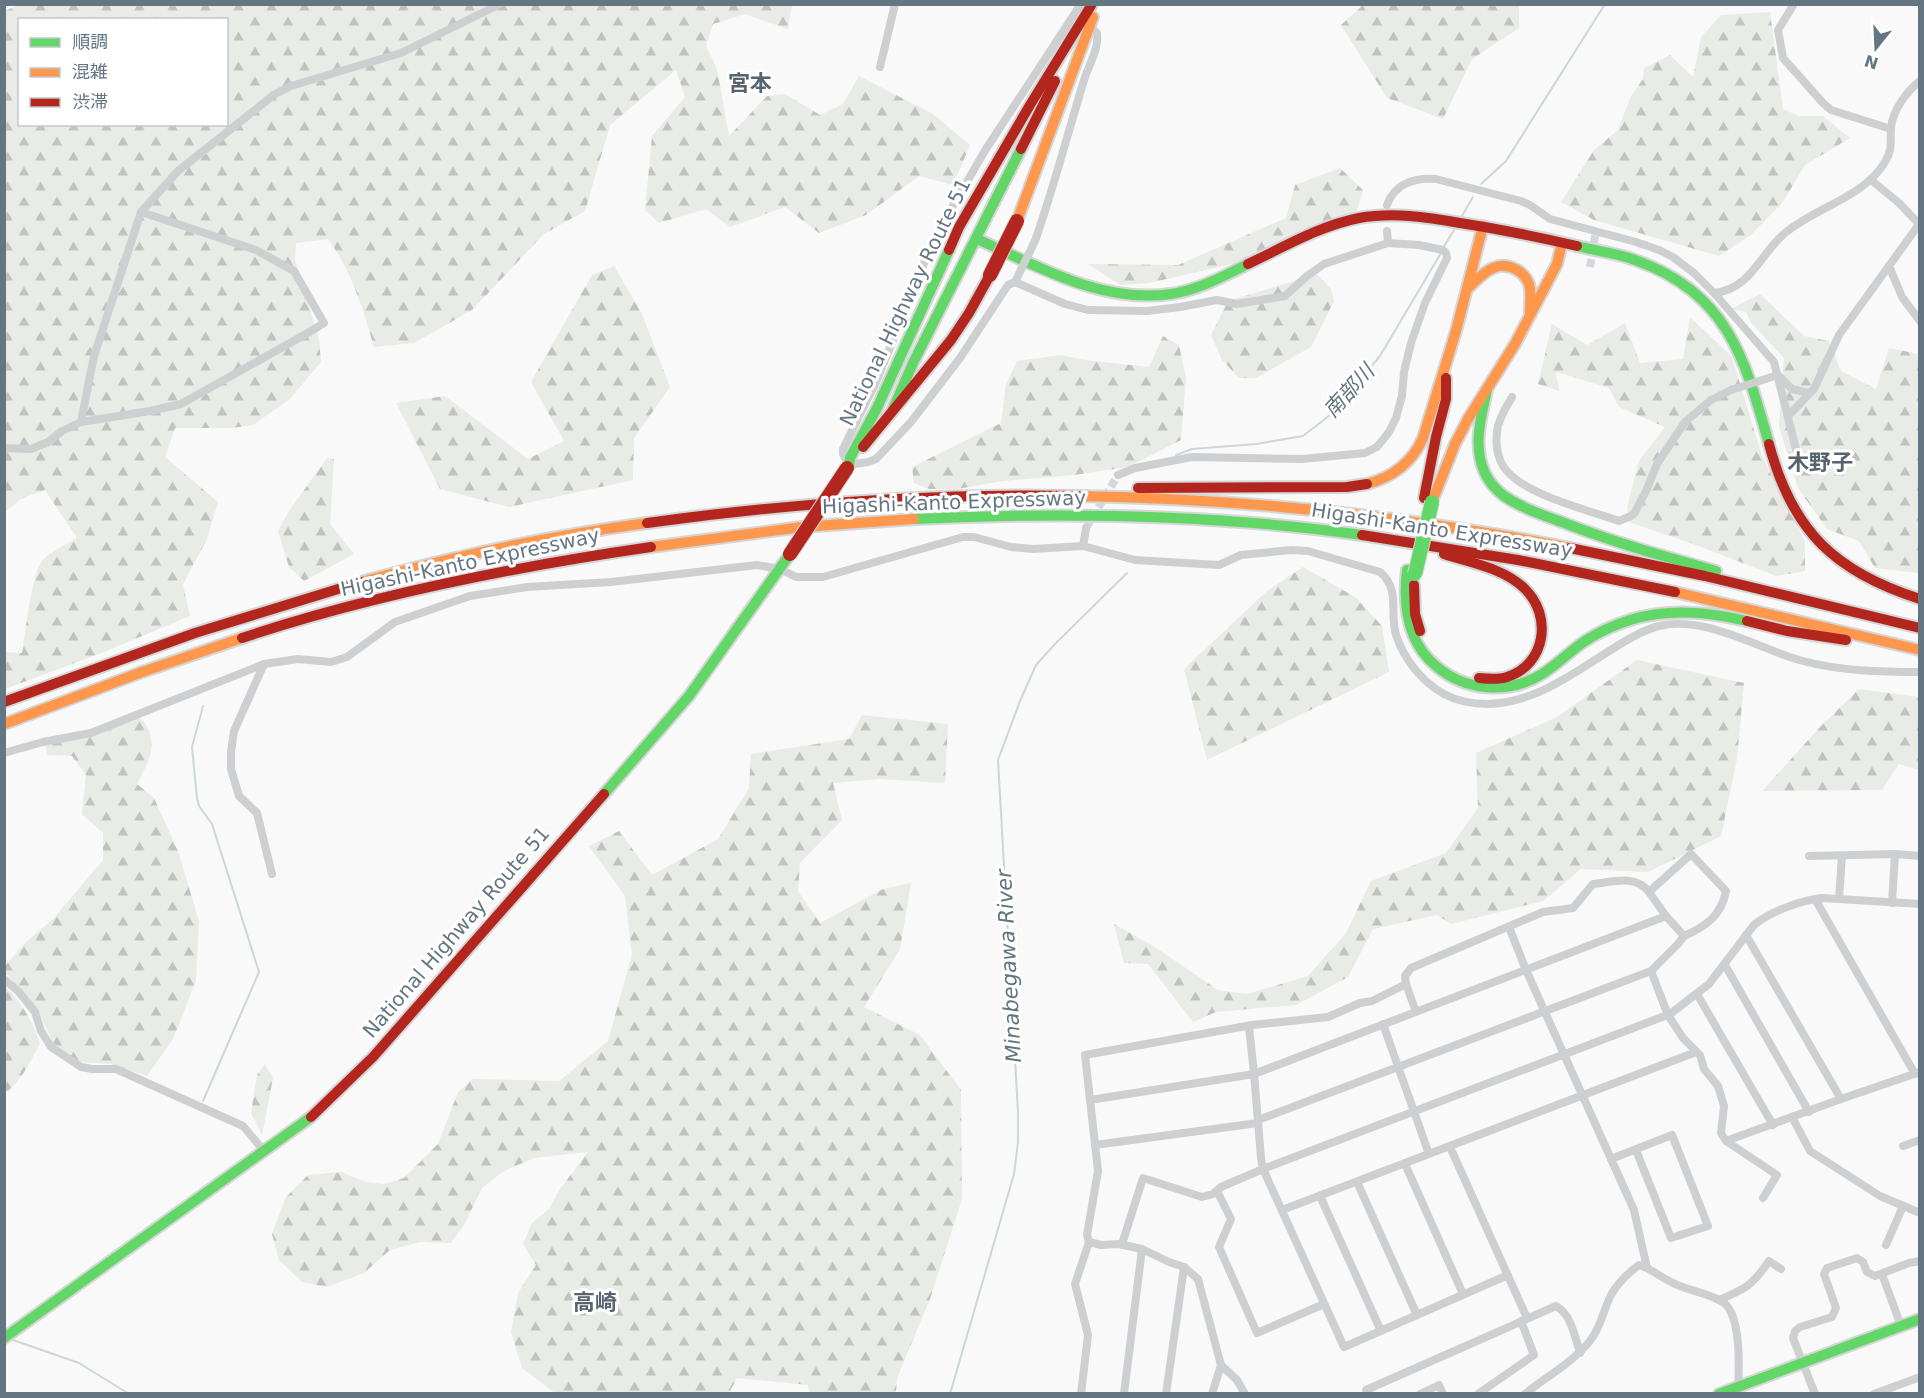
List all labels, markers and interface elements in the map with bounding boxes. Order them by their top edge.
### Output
legend [18,18,228,126]
north arrow [1846,18,1906,78]
text: 順調 [72,31,108,52]
text: N [1862,51,1881,73]
text: 混雑 [72,61,108,82]
district label: 宮本 [728,71,772,96]
text: 渋滞 [72,91,108,112]
street label: National Highway Route 51 [835,174,975,430]
water label: 南部川 [1319,358,1380,422]
district label: 木野子 [1787,450,1853,475]
street label: Higashi-Kanto Expressway [822,485,1087,519]
street label: Higashi-Kanto Expressway [1310,497,1574,563]
street label: Higashi-Kanto Expressway [338,523,602,601]
street label: National Highway Route 51 [358,821,554,1043]
water label: Minabegawa River [992,867,1026,1063]
district label: 高崎 [573,1290,617,1315]

